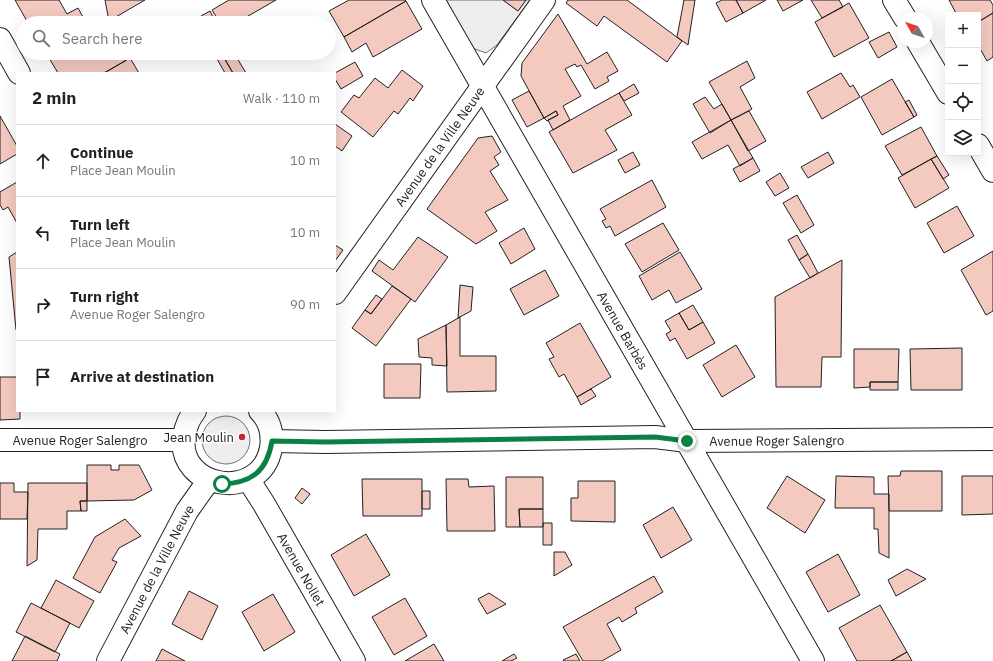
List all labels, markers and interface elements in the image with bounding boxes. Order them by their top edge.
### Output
north arrow [897,12,933,48]
map controls [945,12,981,156]
button: + [945,12,981,48]
search box [16,16,336,60]
icon: search [30,27,52,49]
text: Search here [62,29,142,48]
button: − [945,48,981,84]
street label: Avenue de la Ville Neuve [391,83,488,210]
button: locate [945,84,981,120]
text: 2 min [32,87,76,109]
text: Walk · 110 m [243,90,320,107]
button: layers [945,120,981,156]
text: Continue [70,143,134,162]
icon: ahead [32,150,54,172]
text: 10 m [290,152,320,169]
text: Place Jean Moulin [70,162,176,179]
text: Turn left [70,215,130,234]
icon: left [32,222,54,244]
text: 10 m [290,224,320,241]
text: Place Jean Moulin [70,234,176,251]
text: Turn right [70,287,139,306]
street label: Avenue Barbès [594,288,652,373]
icon: right [32,294,54,316]
text: 90 m [290,296,320,313]
text: Avenue Roger Salengro [70,306,205,323]
icon: arrive [32,366,54,388]
text: Arrive at destination [70,367,214,386]
place label: Jean Moulin [163,429,234,446]
street label: Avenue Roger Salengro [709,431,844,449]
street label: Avenue Roger Salengro [12,432,148,449]
marker: Jean Moulin [237,432,247,442]
route end [678,432,696,450]
route start [213,475,231,493]
street label: Avenue de la Ville Neuve [116,501,198,636]
street label: Avenue Nollet [274,530,329,609]

